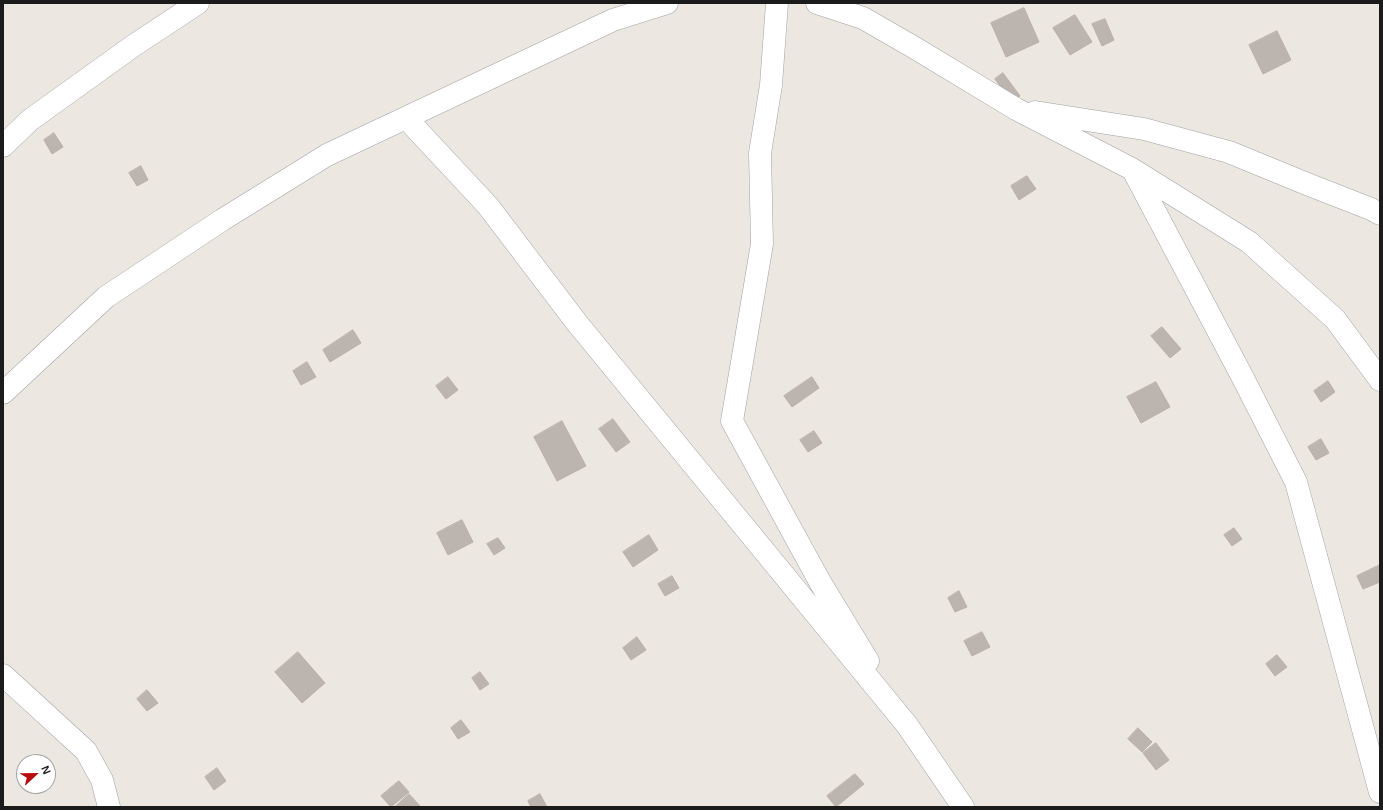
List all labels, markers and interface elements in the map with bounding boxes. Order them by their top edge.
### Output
north arrow [16,754,56,794]
text: N [39,764,53,776]

